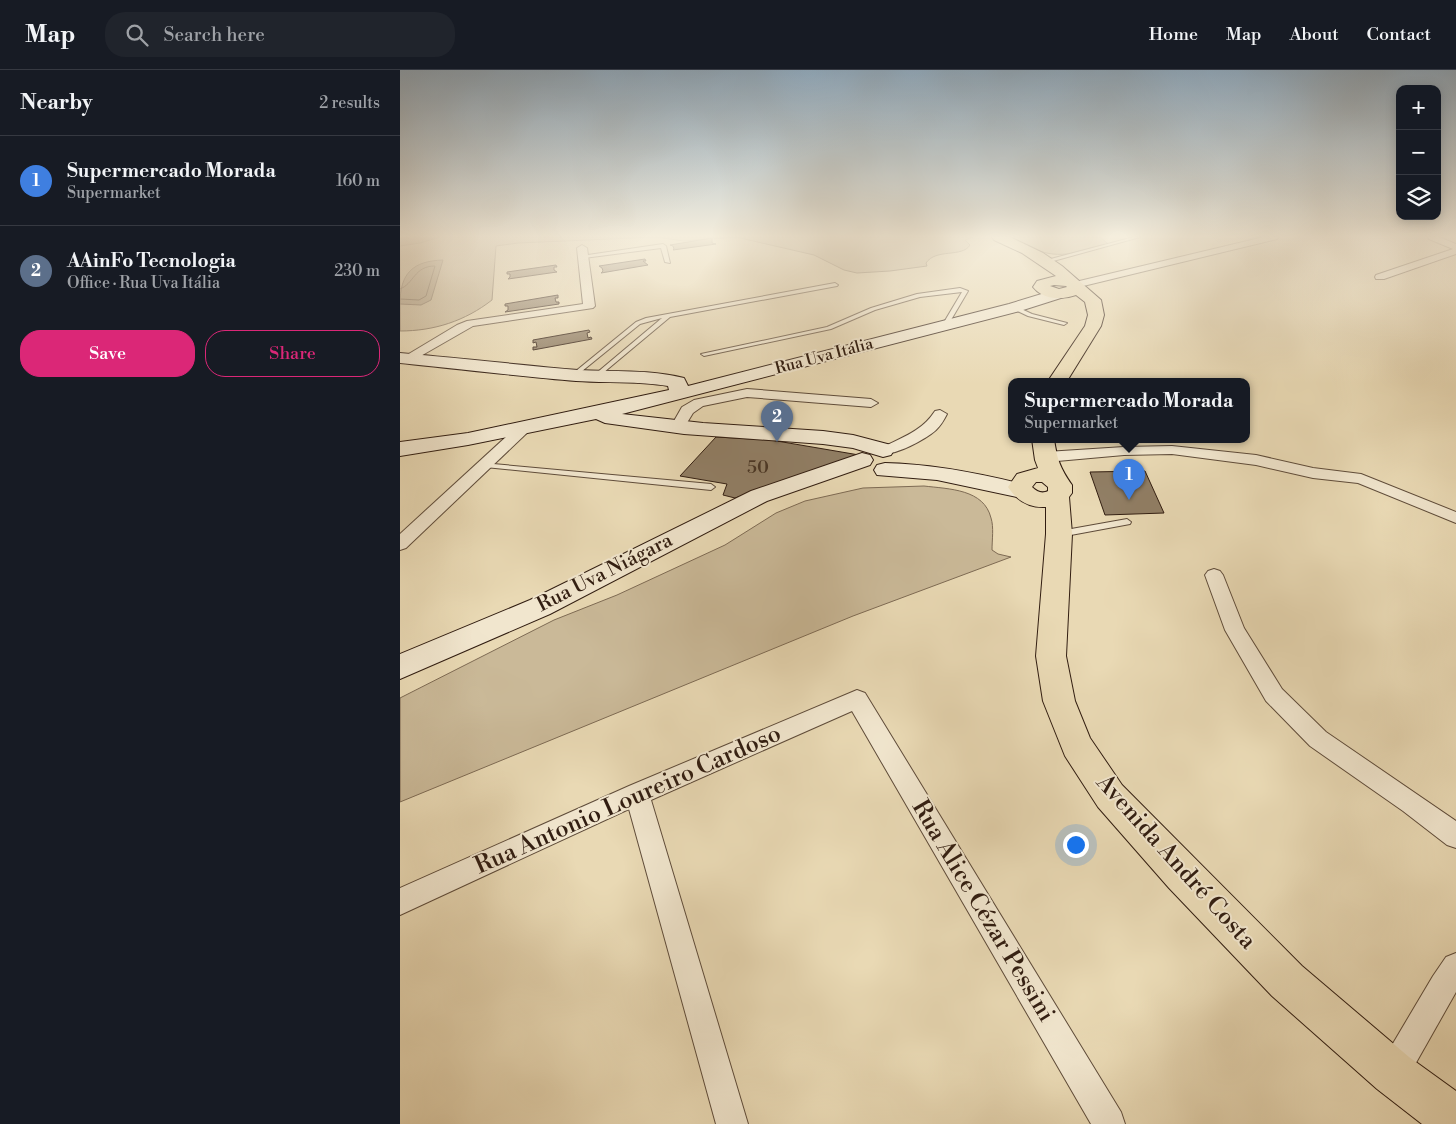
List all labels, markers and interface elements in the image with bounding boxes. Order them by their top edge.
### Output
search box [105,12,455,57]
text: Map [25,20,75,50]
icon: search [123,21,151,49]
text: Search here [163,23,265,47]
text: Home [1149,23,1198,46]
text: Map [1226,23,1262,46]
text: About [1290,23,1339,46]
text: Contact [1367,23,1431,46]
map controls [1396,85,1441,220]
button: + [1396,85,1441,130]
text: Nearby [20,90,93,116]
text: 2 results [319,93,380,113]
button: − [1396,130,1441,175]
text: Supermercado Morada [67,159,276,183]
text: 1 [32,171,40,191]
text: 160 m [336,171,380,191]
button: layers [1396,175,1441,220]
text: Supermarket [67,183,161,203]
text: AAinFo Tecnologia [67,249,236,273]
text: 2 [31,261,41,281]
text: 230 m [334,261,380,281]
text: Office · Rua Uva Itália [67,273,220,293]
button: Save [20,330,195,377]
button: Share [205,330,380,377]
street label: Rua Uva Itália [773,333,876,379]
popup [1008,378,1250,443]
text: Supermercado Morada [1025,389,1233,413]
pin: 2 [761,401,793,442]
text: Supermarket [1025,413,1118,433]
house number: 50 [747,456,769,479]
pin: 1 [1113,459,1145,500]
street label: Rua Uva Niágara [533,528,678,618]
street label: Rua Antonio Loureiro Cardoso [470,719,786,881]
street label: Avenida André Costa [1089,768,1263,956]
street label: Rua Alice Cézar Pessini [905,795,1061,1028]
your location [1063,832,1089,858]

